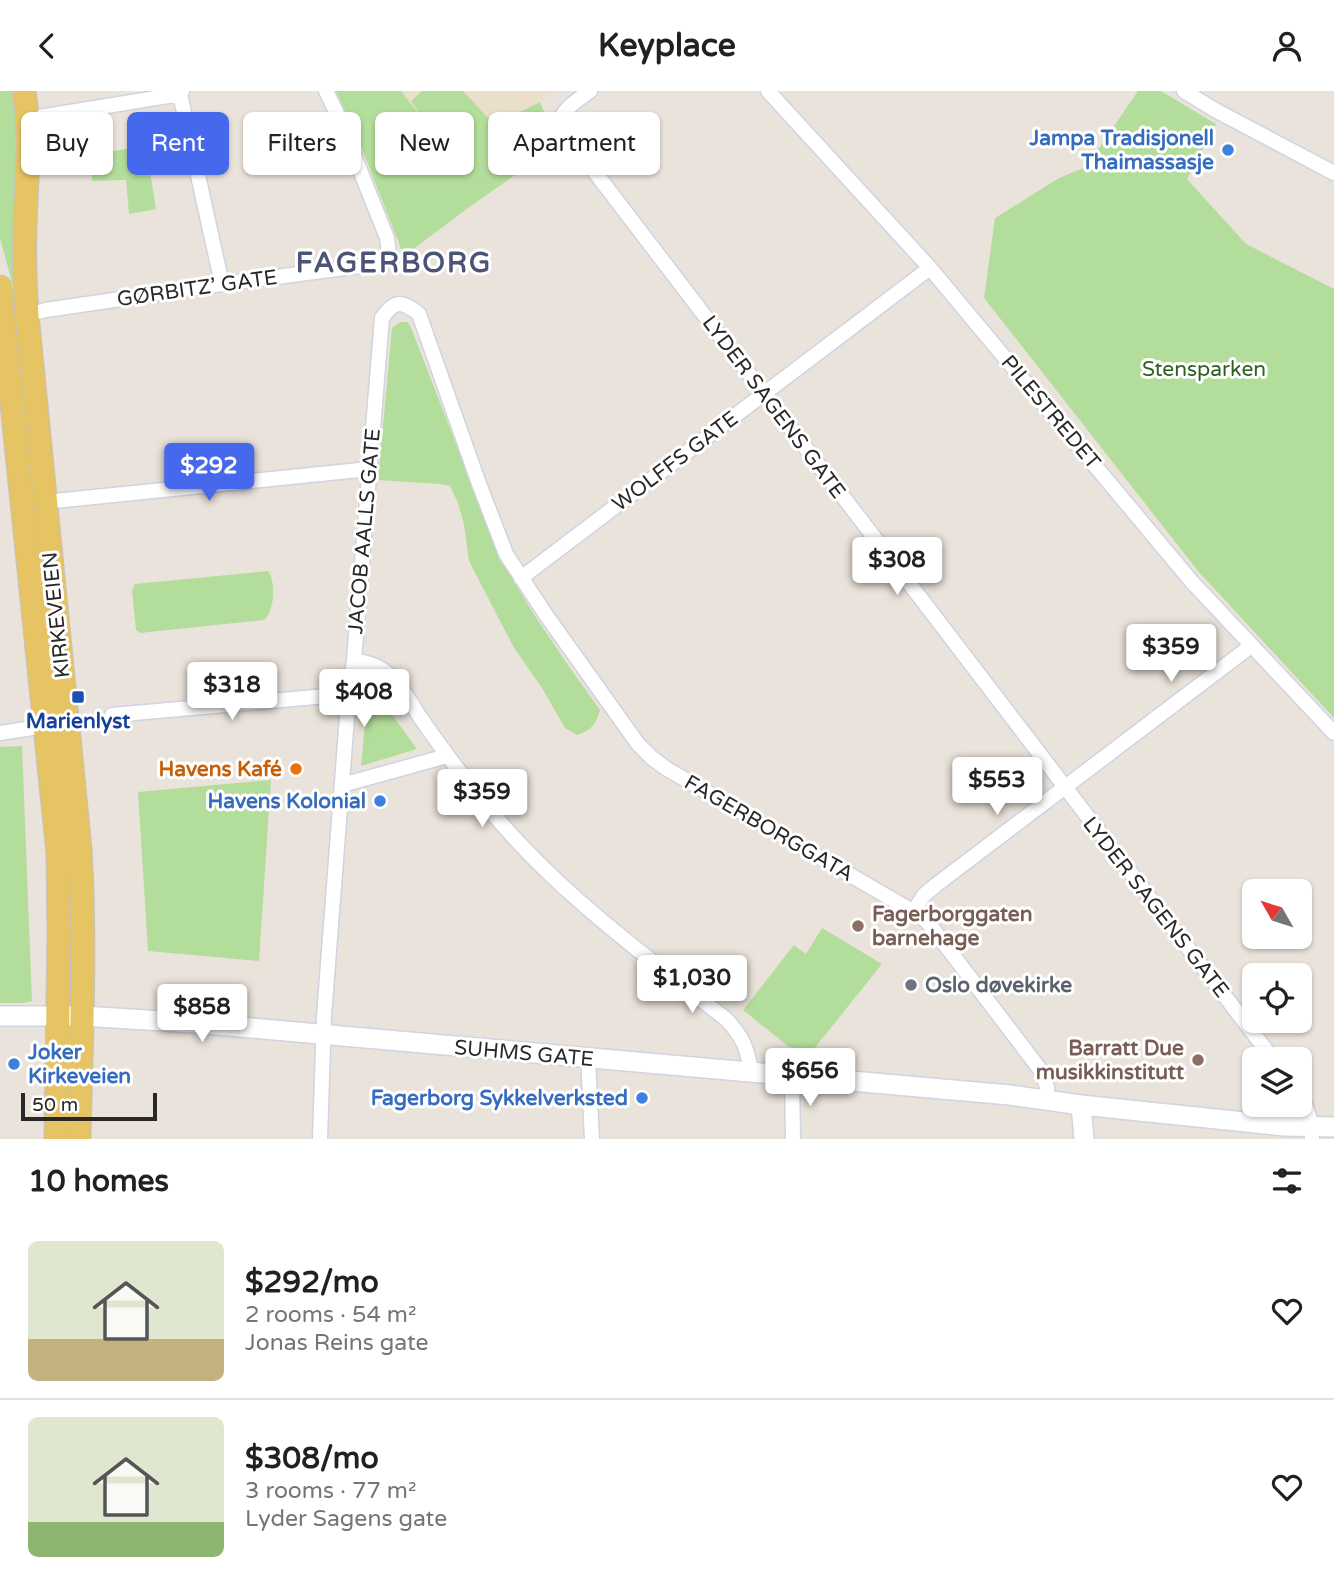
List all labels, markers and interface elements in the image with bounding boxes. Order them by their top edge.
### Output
icon: back [28,27,66,65]
text: Keyplace [598,27,736,65]
icon: person [1268,27,1306,65]
chip: Buy [21,112,113,175]
chip: Rent [127,112,229,175]
chip: Filters [243,112,361,175]
chip: New [375,112,474,175]
chip: Apartment [488,112,660,175]
place label: Jampa Tradisjonell Thaimassasje [1028,126,1214,175]
marker: Jampa Tradisjonell Thaimassasje [1220,142,1236,158]
district label: FAGERBORG [296,246,492,280]
street label: GØRBITZ’ GATE [115,265,279,312]
street label: LYDER SAGENS GATE [697,311,851,504]
street label: PILESTREDET [996,350,1106,474]
park label: Stensparken [1142,357,1266,382]
street label: WOLFFS GATE [608,406,743,517]
street label: JACOB AALLS GATE [343,427,386,635]
pin: $292 [168,443,250,503]
text: $292 [180,452,238,480]
pin: $308 [856,538,938,597]
text: $308 [868,546,926,574]
street label: KIRKEVEIEN [37,551,76,679]
pin: $359 [1130,625,1212,684]
text: $359 [1142,633,1200,661]
pin: $318 [191,663,273,722]
pin: $408 [323,669,405,729]
text: $318 [203,671,261,699]
text: $408 [335,678,393,706]
marker: Marienlyst [70,689,86,705]
place label: Marienlyst [26,709,130,734]
place label: Havens Kafé [158,757,282,782]
pin: $553 [956,757,1038,817]
marker: Havens Kafé [288,761,304,777]
text: $553 [968,766,1026,794]
pin: $359 [441,769,523,829]
street label: FAGERBORGGATA [680,770,858,887]
text: $359 [453,778,511,806]
place label: Havens Kolonial [207,789,366,814]
marker: Havens Kolonial [372,793,388,809]
street label: LYDER SAGENS GATE [1077,812,1234,1003]
north arrow [1242,879,1312,949]
map controls [1242,879,1312,1117]
place label: Fagerborggaten barnehage [872,902,1033,951]
marker: Fagerborggaten barnehage [850,918,866,934]
pin: $1,030 [635,955,749,1015]
button: locate [1242,963,1312,1033]
text: $1,030 [653,964,731,992]
place label: Oslo døvekirke [925,973,1072,998]
marker: Oslo døvekirke [903,977,919,993]
pin: $858 [161,985,243,1044]
text: $858 [173,993,231,1021]
street label: SUHMS GATE [453,1035,595,1072]
place label: Barratt Due musikkinstitutt [1036,1036,1184,1085]
place label: Joker Kirkeveien [27,1040,131,1089]
button: layers [1242,1047,1312,1117]
pin: $656 [769,1049,851,1108]
marker: Barratt Due musikkinstitutt [1190,1052,1206,1068]
marker: Joker Kirkeveien [6,1056,22,1072]
text: $656 [781,1057,839,1085]
place label: Fagerborg Sykkelverksted [371,1086,628,1111]
scale bar [21,1090,158,1122]
marker: Fagerborg Sykkelverksted [634,1090,650,1106]
text: 50 m [32,1094,78,1116]
icon: filters [1268,1162,1306,1200]
text: 10 homes [28,1163,169,1200]
text: $292/mo [245,1264,379,1301]
icon: home [84,1269,168,1353]
icon: heart [1268,1292,1306,1330]
text: 2 rooms · 54 m² [245,1301,416,1329]
text: Jonas Reins gate [245,1329,429,1357]
text: $308/mo [245,1440,379,1477]
icon: home [84,1445,168,1529]
icon: heart [1268,1468,1306,1506]
text: 3 rooms · 77 m² [245,1477,416,1505]
text: Lyder Sagens gate [245,1505,447,1533]

